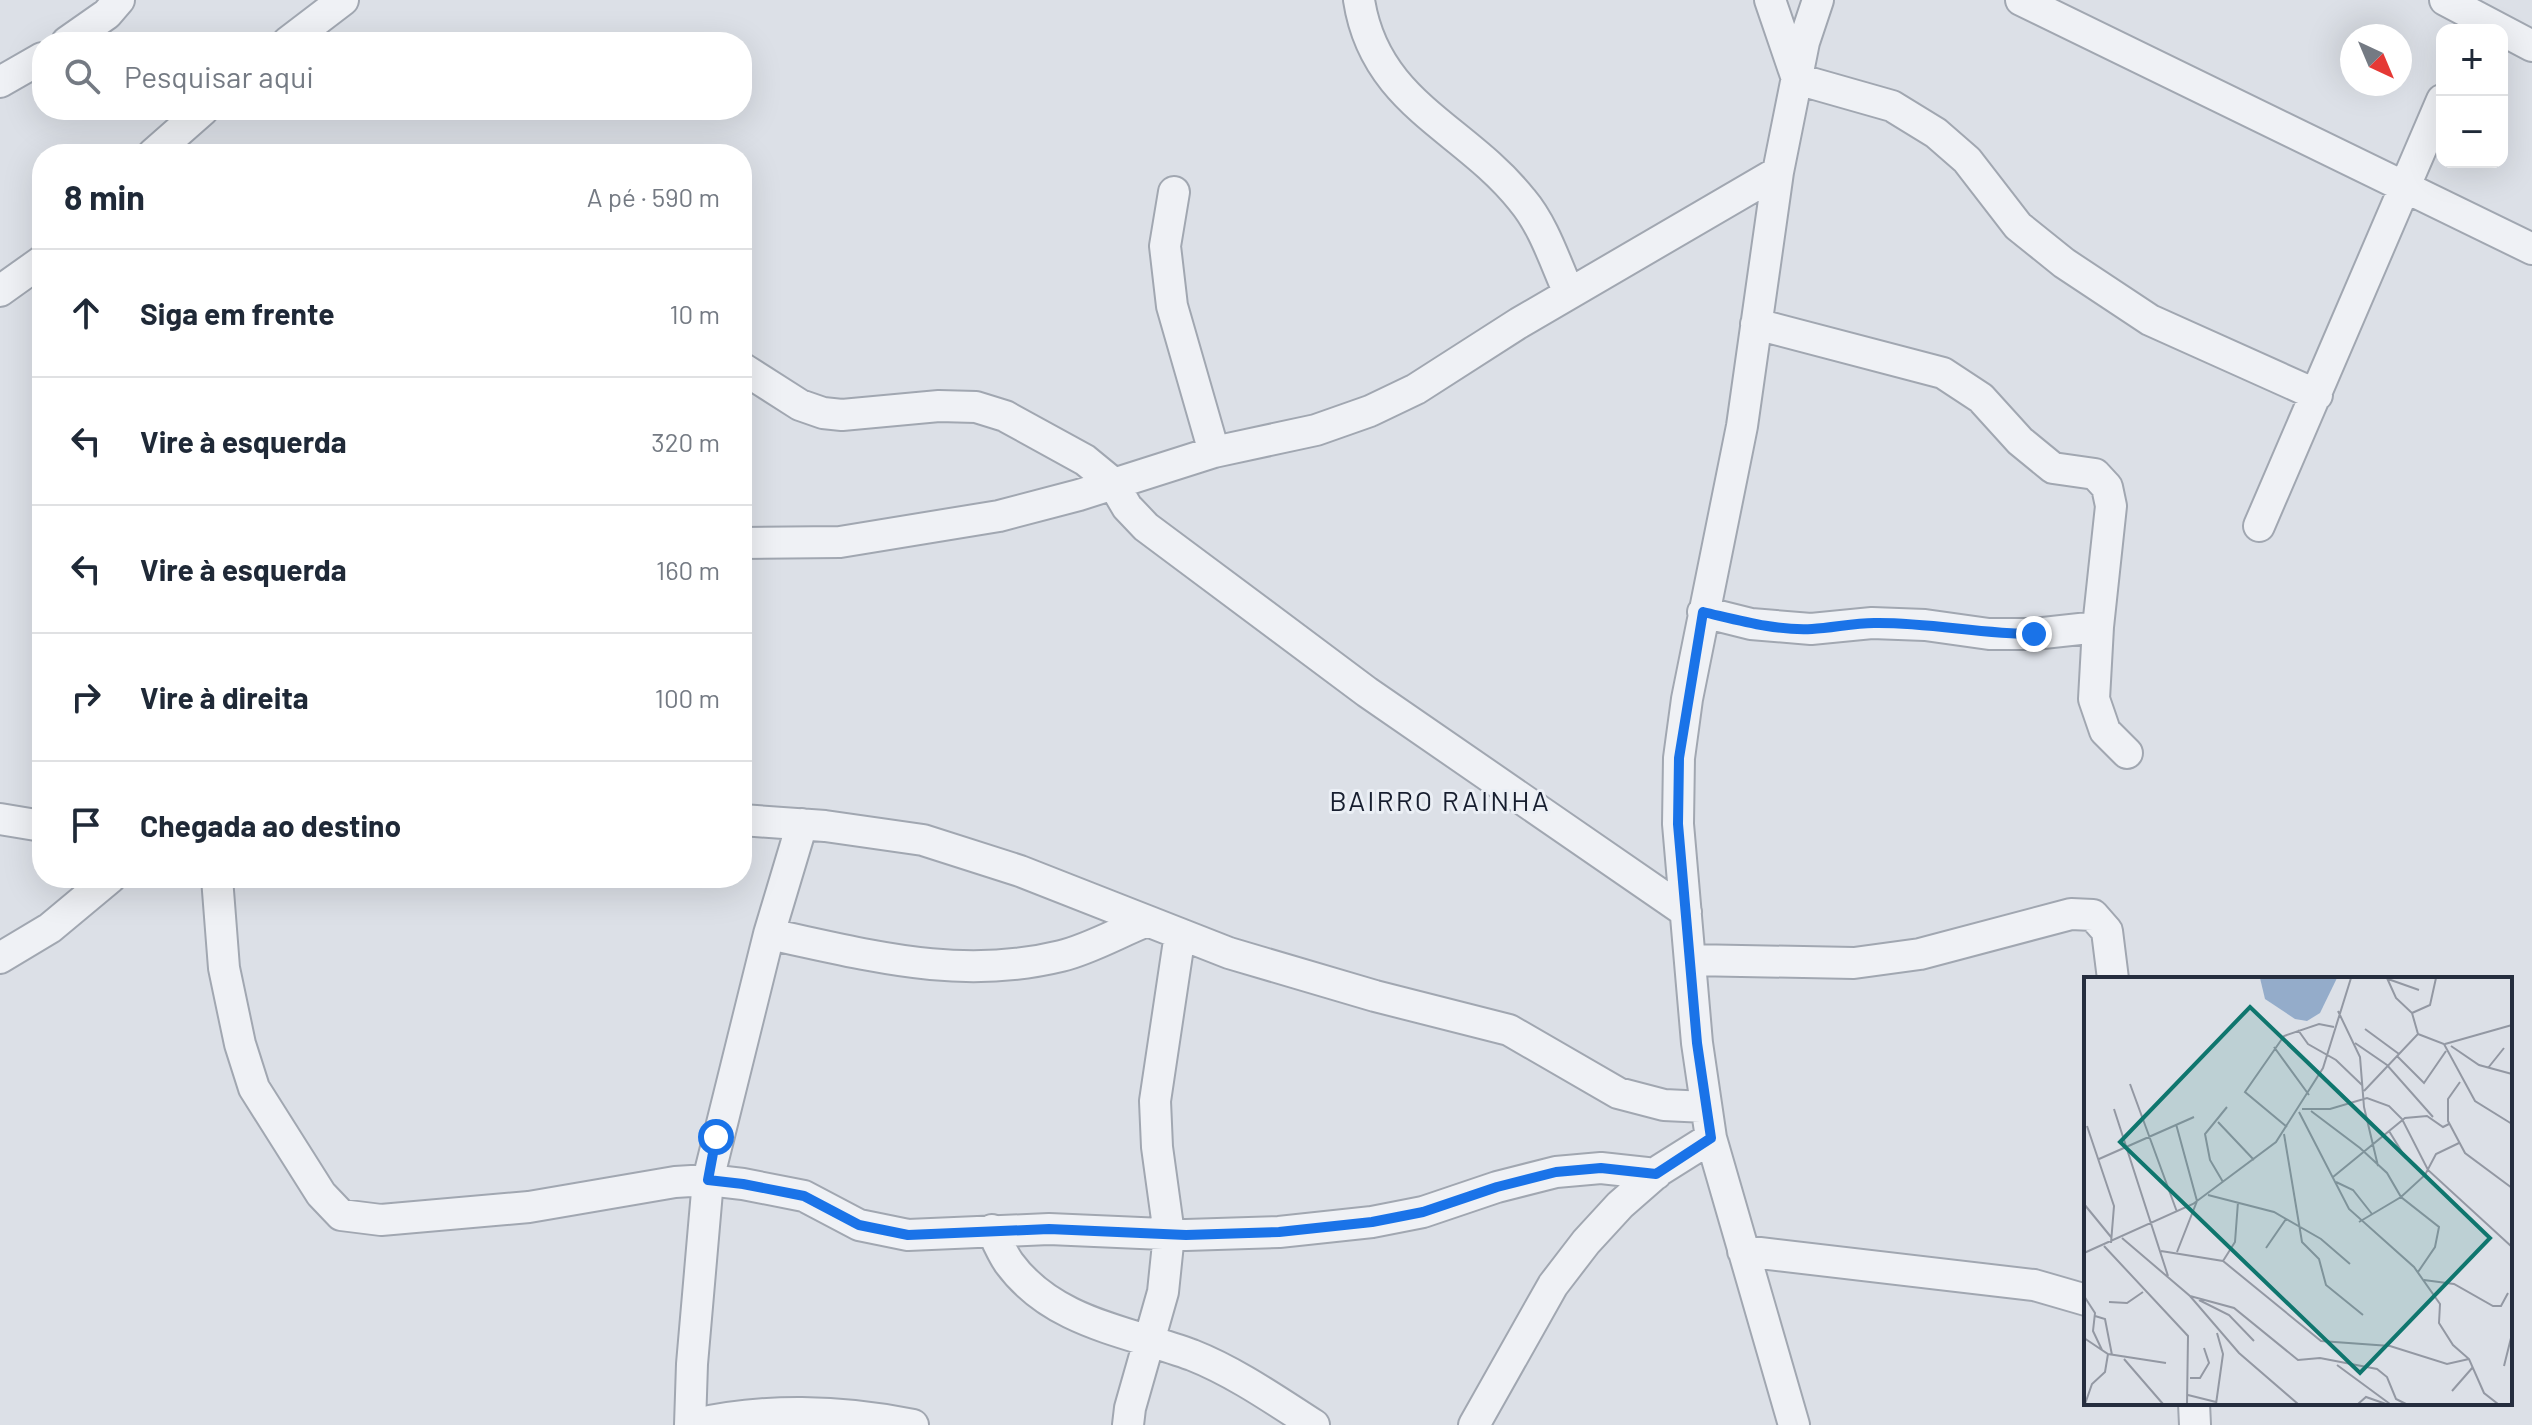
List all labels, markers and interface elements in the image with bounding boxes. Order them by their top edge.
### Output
north arrow [2340,24,2412,96]
map controls [2436,24,2508,168]
button: + [2436,24,2508,96]
search box [32,32,752,120]
icon: search [60,54,104,98]
text: Pesquisar aqui [124,58,314,94]
button: − [2436,96,2508,168]
text: 8 min [64,176,145,217]
text: A pé · 590 m [587,181,720,212]
icon: ahead [64,291,108,335]
text: Siga em frente [140,295,335,331]
text: 10 m [670,298,720,329]
icon: left [64,419,108,463]
text: Vire à esquerda [140,423,347,459]
text: 320 m [651,426,720,457]
icon: left [64,547,108,591]
text: Vire à esquerda [140,551,347,587]
text: 160 m [656,554,720,585]
route end [2016,616,2052,652]
icon: right [64,675,108,719]
text: Vire à direita [140,679,309,715]
text: 100 m [655,682,720,713]
district label: BAIRRO RAINHA [1329,783,1551,817]
icon: arrive [64,803,108,847]
text: Chegada ao destino [140,807,401,843]
inset map [2084,977,2512,1405]
route start [698,1119,734,1155]

